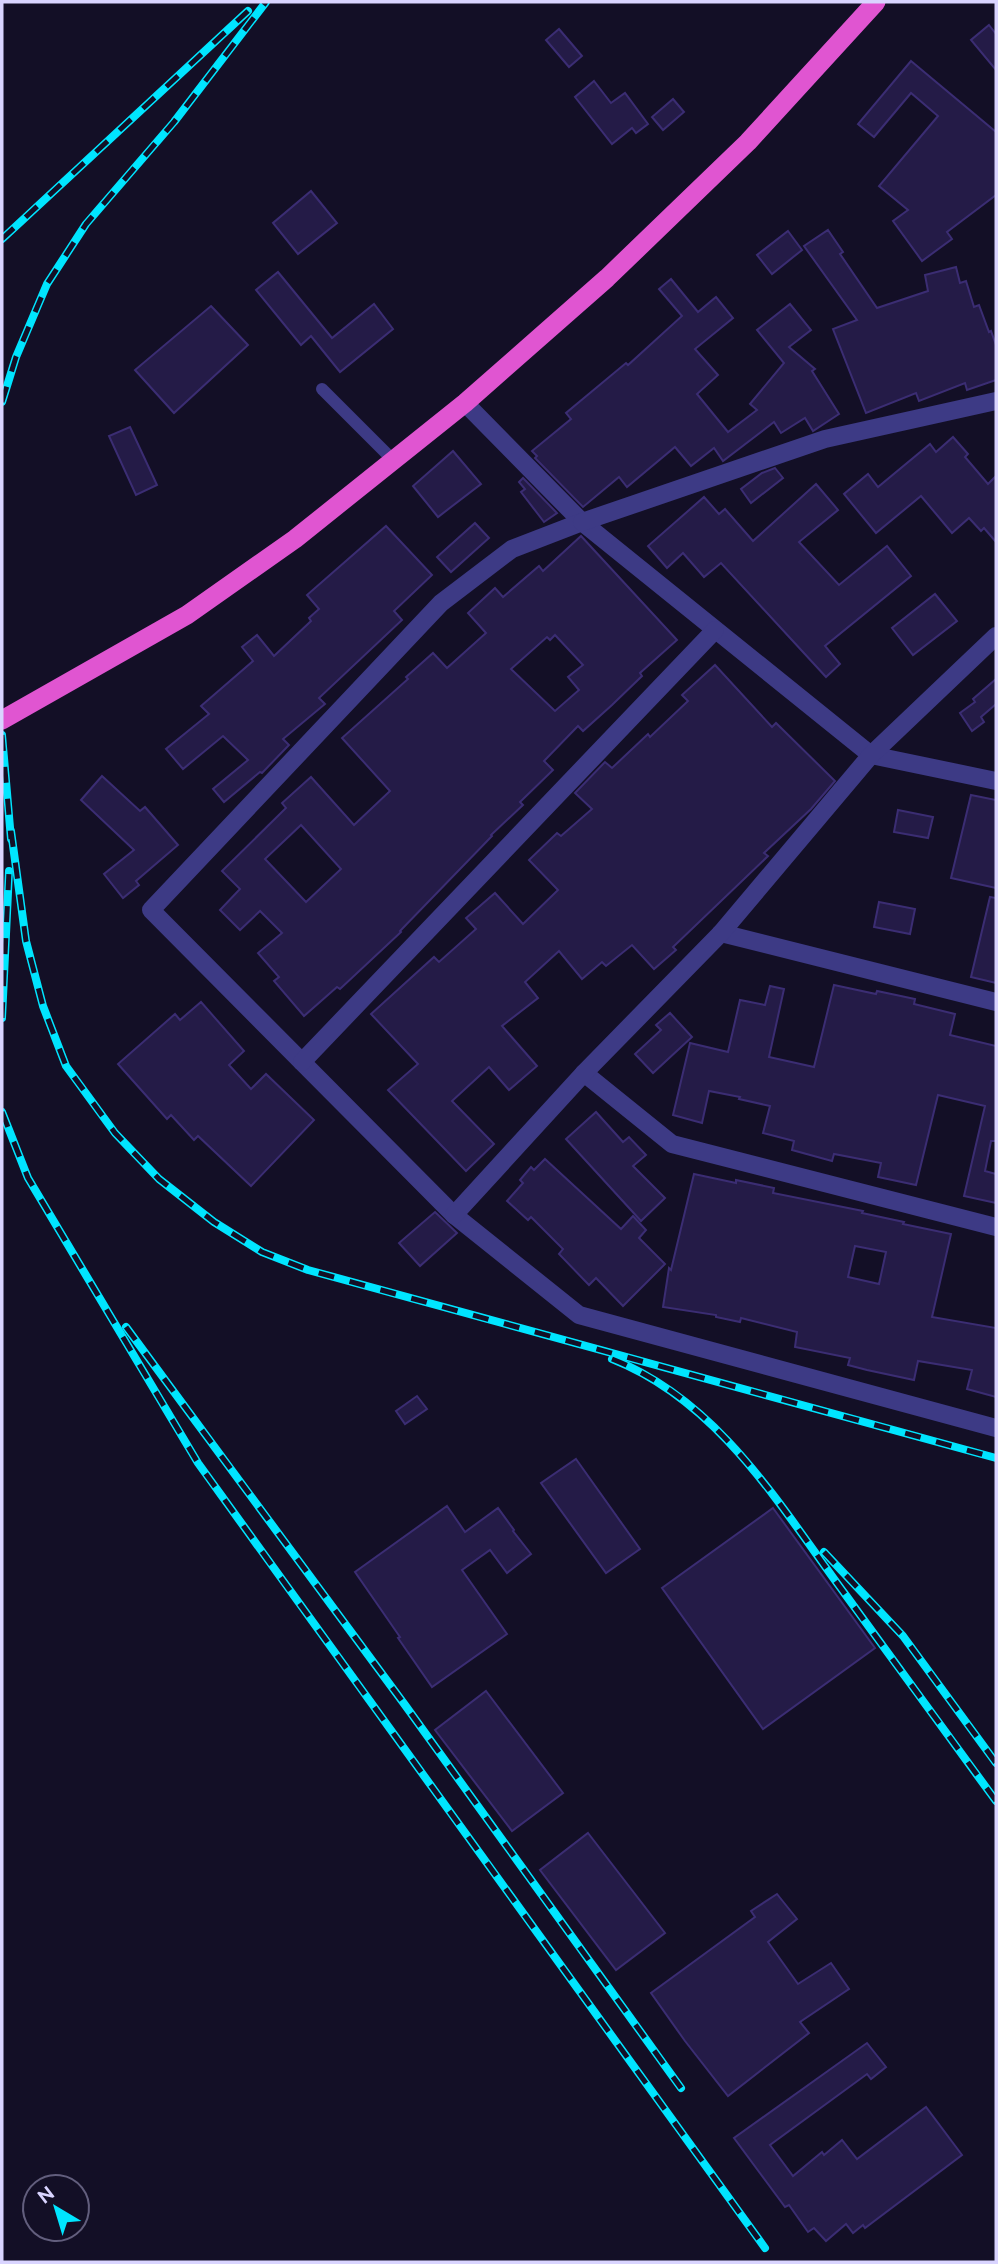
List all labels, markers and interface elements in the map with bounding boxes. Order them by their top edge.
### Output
north arrow [21,2173,91,2243]
text: N [33,2181,58,2208]

